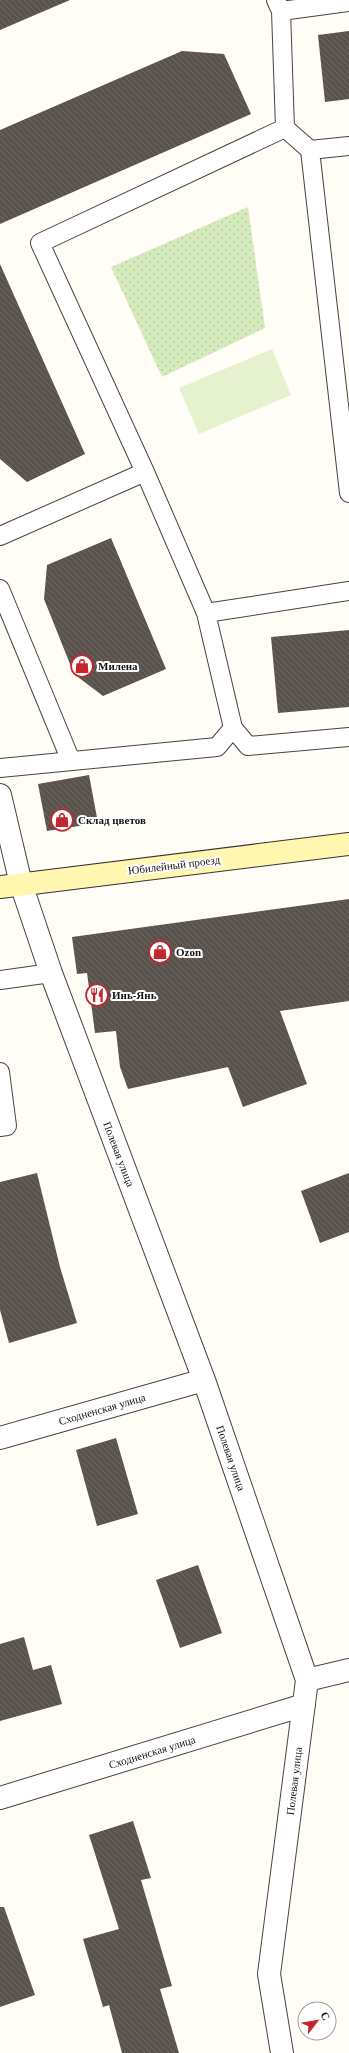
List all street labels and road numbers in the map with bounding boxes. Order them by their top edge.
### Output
street label: Юбилейный проезд [127,853,221,877]
street label: Полевая улица [101,1120,137,1188]
street label: Сходненская улица [57,1391,147,1427]
street label: Полевая улица [214,1424,248,1492]
street label: Сходненская улица [107,1733,197,1771]
street label: Полевая улица [284,1746,304,1816]

